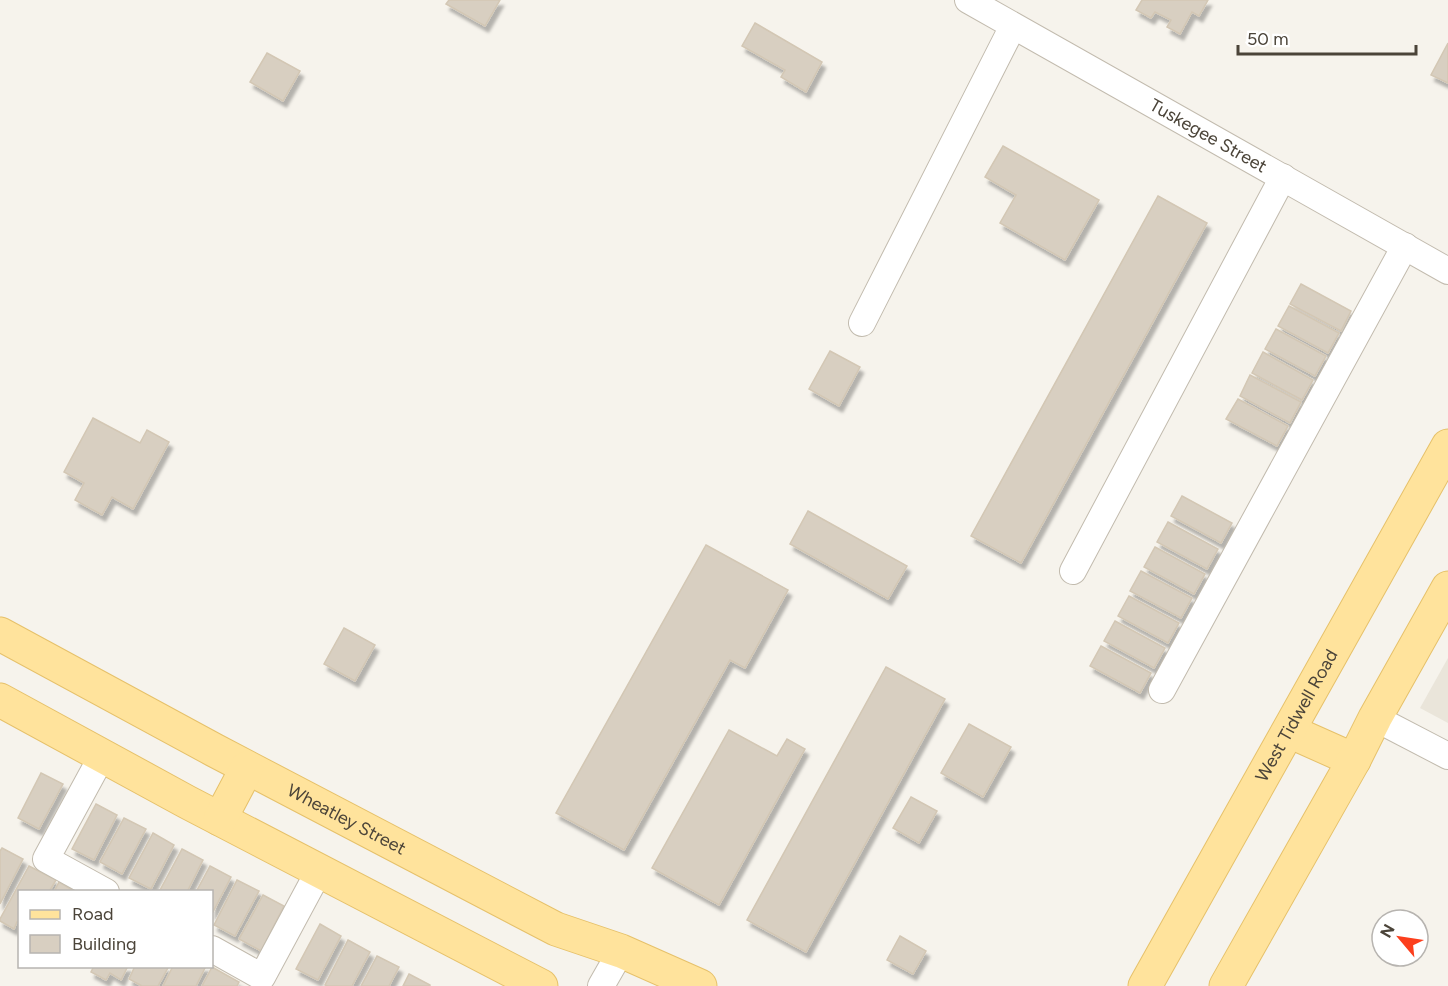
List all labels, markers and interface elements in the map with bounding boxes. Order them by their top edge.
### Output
scale bar [1238,18,1416,56]
text: 50 m [1247,28,1289,50]
street label: Tuskegee Street [1146,94,1271,178]
street label: West Tidwell Road [1251,646,1343,786]
street label: Wheatley Street [283,779,410,860]
legend [18,890,213,968]
text: Road [72,903,113,925]
north arrow [1370,908,1430,968]
text: N [1376,921,1399,941]
text: Building [72,933,137,955]

